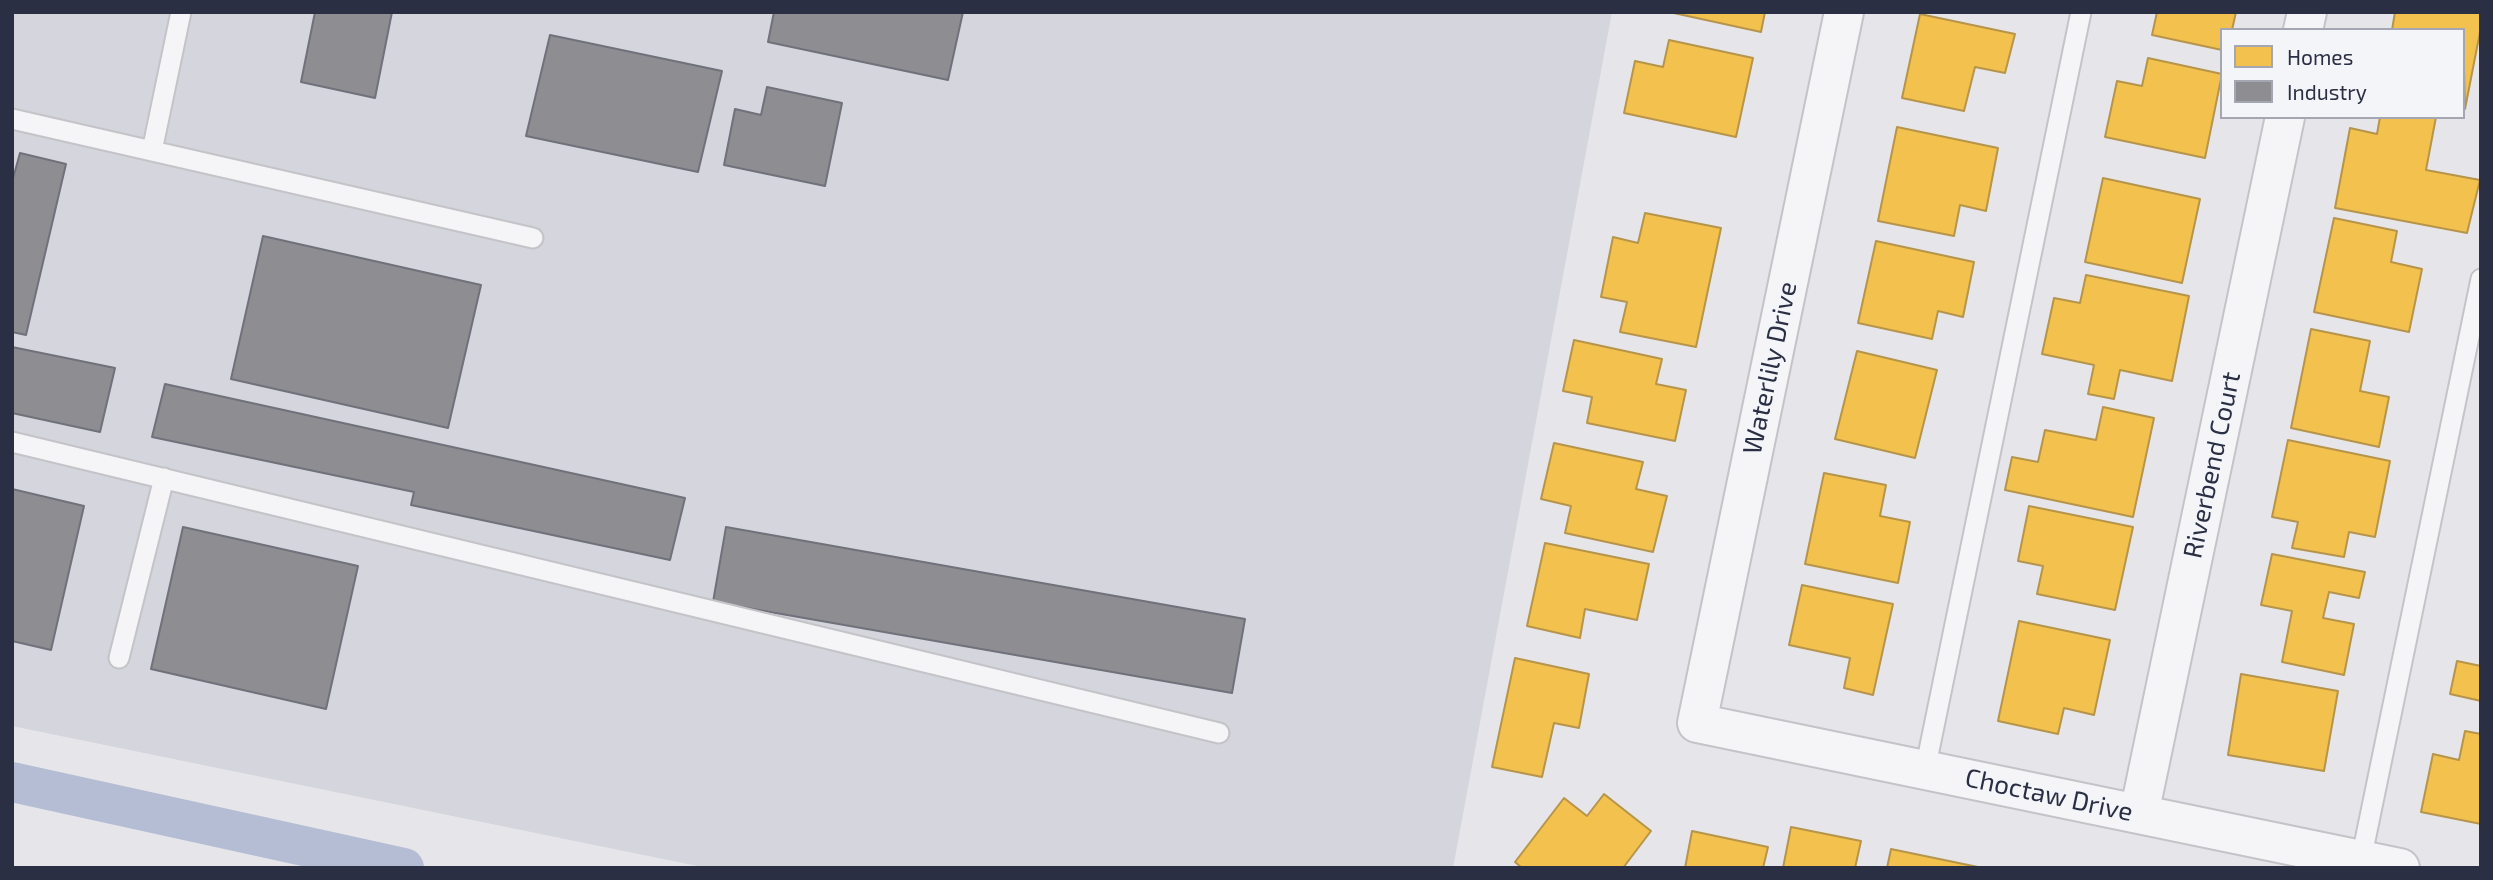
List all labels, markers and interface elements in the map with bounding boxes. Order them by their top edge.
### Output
legend [2220,28,2465,119]
text: Homes [2287,44,2353,69]
text: Industry [2287,79,2367,104]
street label: Waterlily Drive [1736,279,1804,457]
street label: Riverbend Court [2177,369,2247,561]
street label: Choctaw Drive [1962,762,2136,828]

